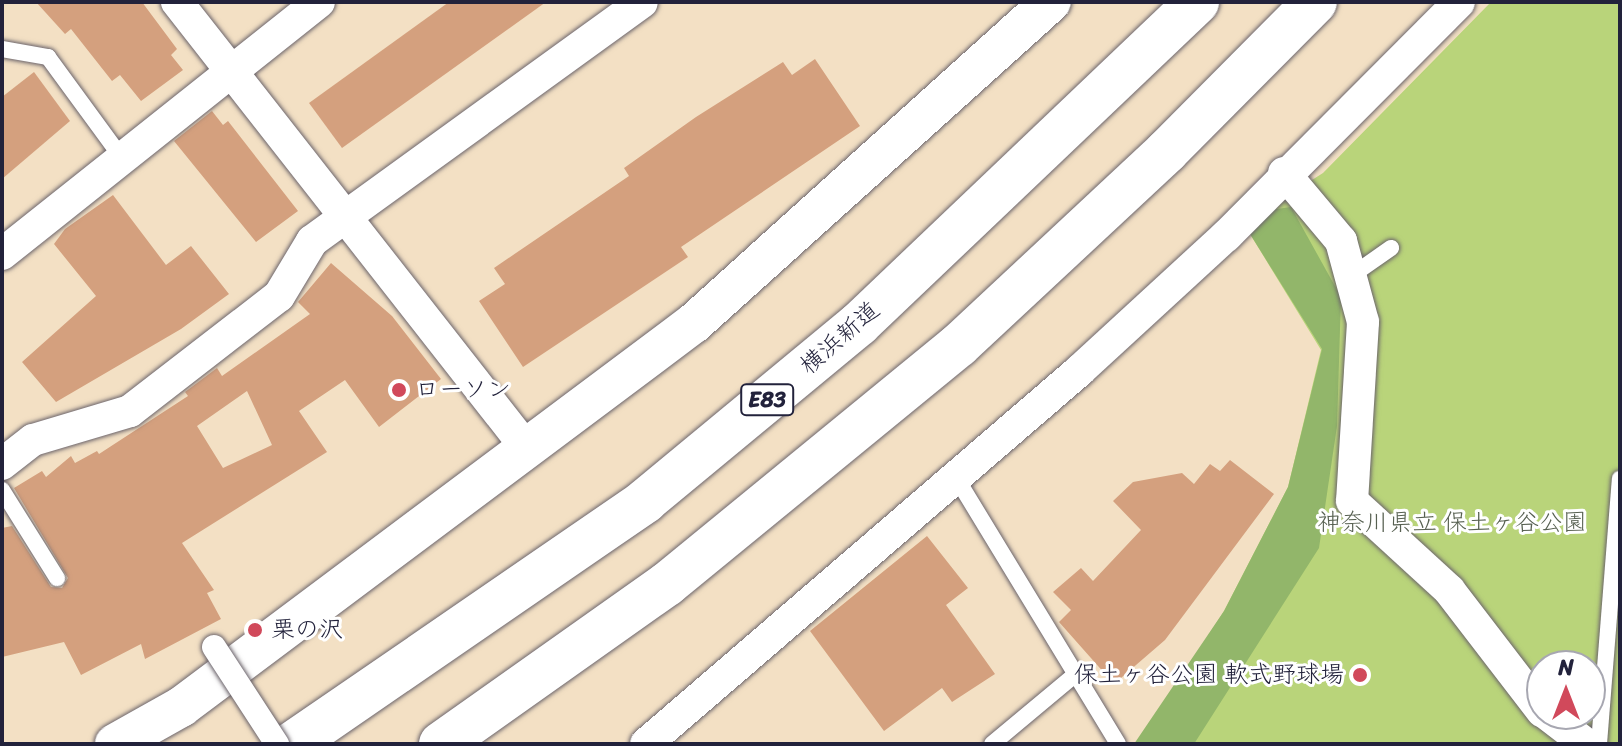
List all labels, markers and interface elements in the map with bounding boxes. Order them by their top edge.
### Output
street label: 横浜新道 [794,296,886,380]
place label: ローソン [415,376,511,404]
marker: ローソン [390,381,408,399]
road number: E83 [739,382,795,418]
park label: 神奈川県立 保土ヶ谷公園 [1317,509,1587,537]
place label: 栗の沢 [271,616,343,644]
marker: 栗の沢 [246,621,264,639]
text: N [1558,648,1574,687]
north arrow [1526,650,1606,730]
place label: 保土ヶ谷公園 軟式野球場 [1074,661,1344,689]
marker: 保土ヶ谷公園 軟式野球場 [1351,666,1369,684]

